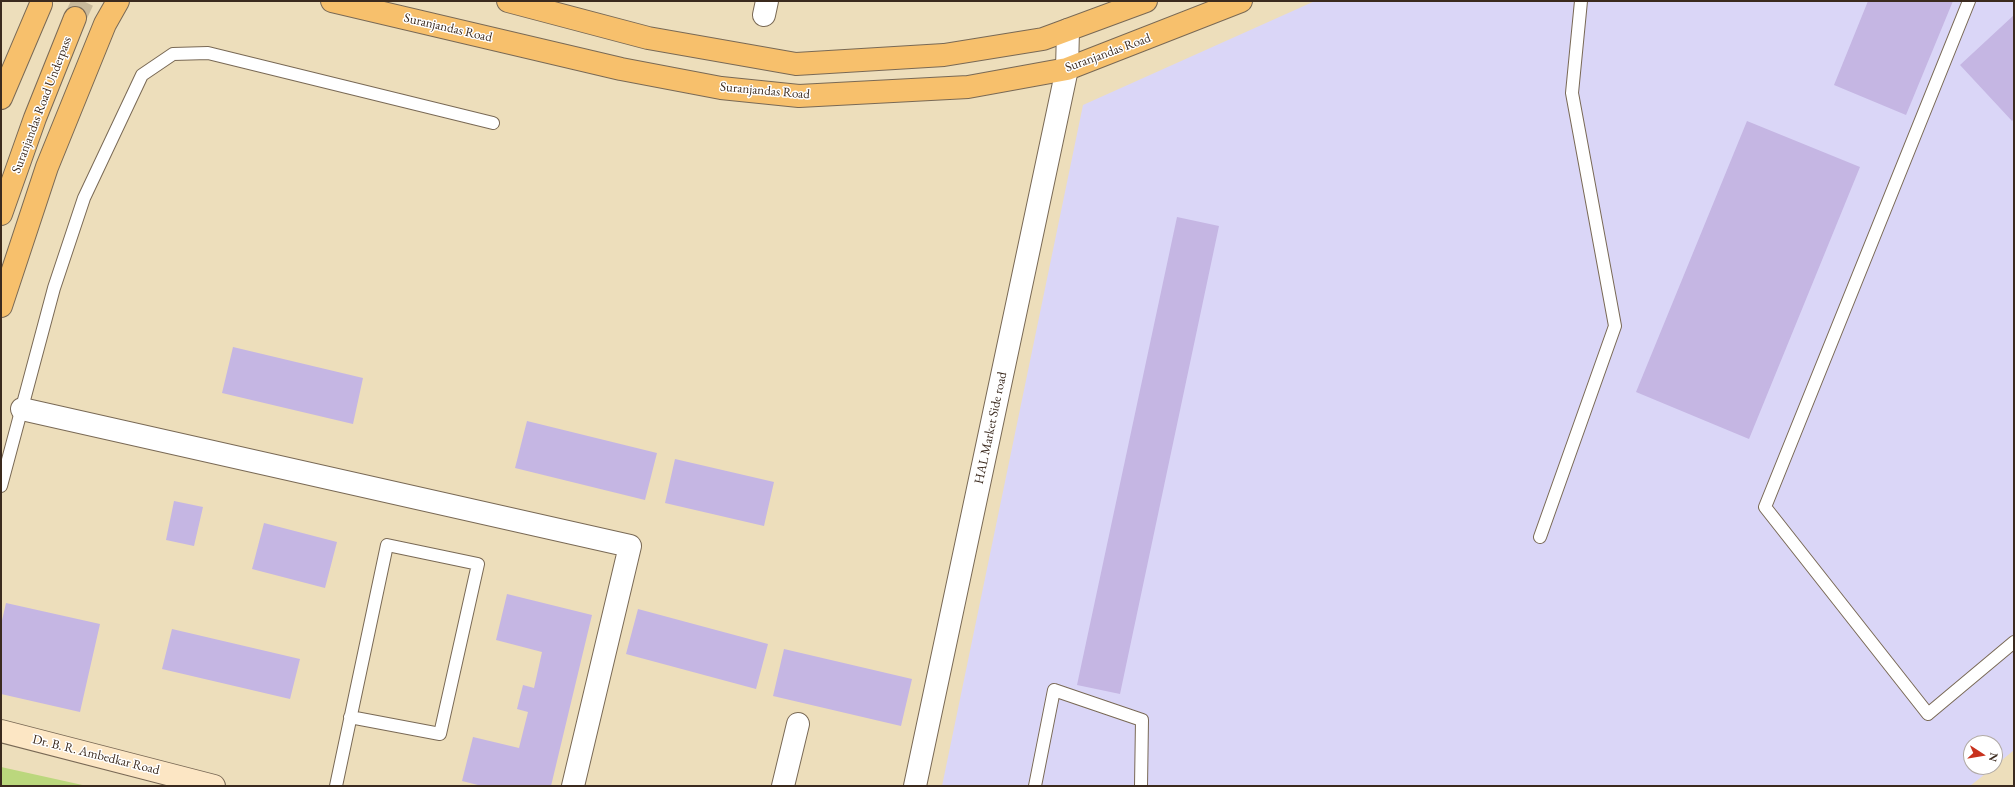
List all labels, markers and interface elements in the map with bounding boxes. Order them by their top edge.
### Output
street label: Suranjandas Road [402,10,494,46]
street label: Suranjandas Road [1063,30,1153,76]
street label: Suranjandas Road Underpass [9,34,75,176]
street label: Suranjandas Road [719,79,811,103]
street label: HAL Market Side road [971,370,1011,486]
street label: Dr. B. R. Ambedkar Road [31,732,161,778]
north arrow [1963,735,2003,775]
text: N [1986,751,2002,763]

